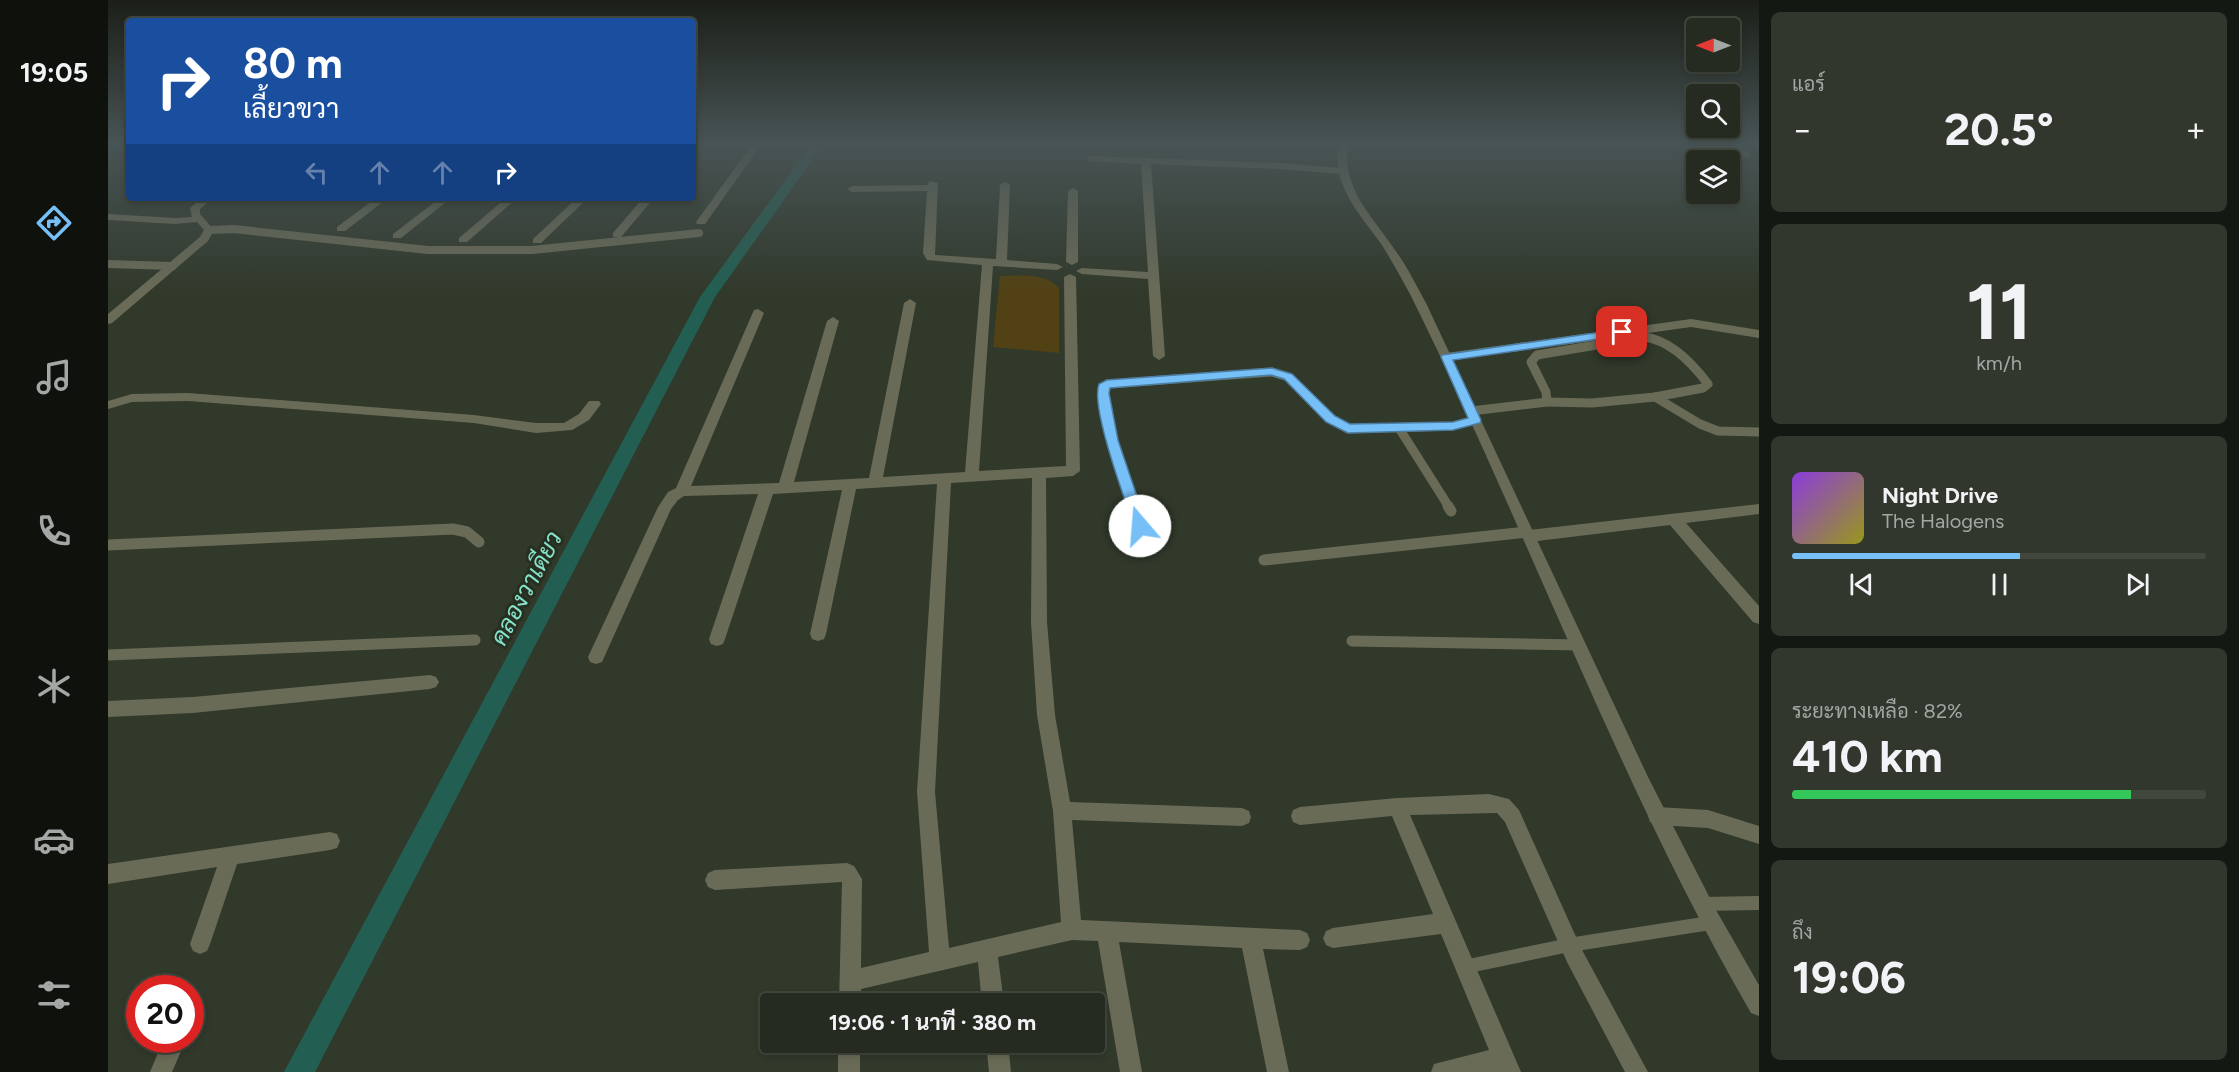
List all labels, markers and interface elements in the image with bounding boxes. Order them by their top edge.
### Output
north arrow [1686,18,1740,72]
map controls [1686,18,1740,204]
text: 80 m [243,38,343,89]
icon: right [144,42,222,120]
text: 19:05 [20,56,88,89]
text: แอร์ [1792,72,1825,96]
button: search [1686,84,1740,138]
text: เลี้ยวขวา [243,92,339,125]
text: 20.5° [1944,102,2054,156]
text: − [1792,110,1813,149]
text: + [2185,110,2206,149]
button: layers [1686,150,1740,204]
icon: left [300,156,333,189]
icon: ahead [363,156,396,189]
icon: ahead [426,156,459,189]
icon: right [489,156,522,189]
icon: directions [33,202,75,244]
text: 11 [1966,265,2032,359]
pin [1596,306,1647,357]
icon: arrive [1605,315,1638,348]
text: km/h [1976,351,2022,375]
icon: music [33,356,75,398]
text: Night Drive [1882,482,1998,509]
position arrow [1108,494,1172,558]
text: The Halogens [1882,509,2004,533]
icon: phone [33,510,75,552]
water label: คลองวาเดียว [484,526,568,650]
icon: previous [1845,568,1878,601]
icon: pause [1983,568,2016,601]
icon: next [2121,568,2154,601]
icon: climate [33,665,75,707]
text: ระยะทางเหลือ · 82% [1792,699,1963,723]
text: 410 km [1792,729,1943,783]
icon: car [33,819,75,861]
text: ถึง [1792,920,1813,944]
text: 19:06 [1792,950,1906,1004]
icon: filters [33,974,75,1016]
speed limit sign: 20 [126,975,204,1053]
text: 19:06 · 1 นาที · 380 m [829,1009,1036,1036]

